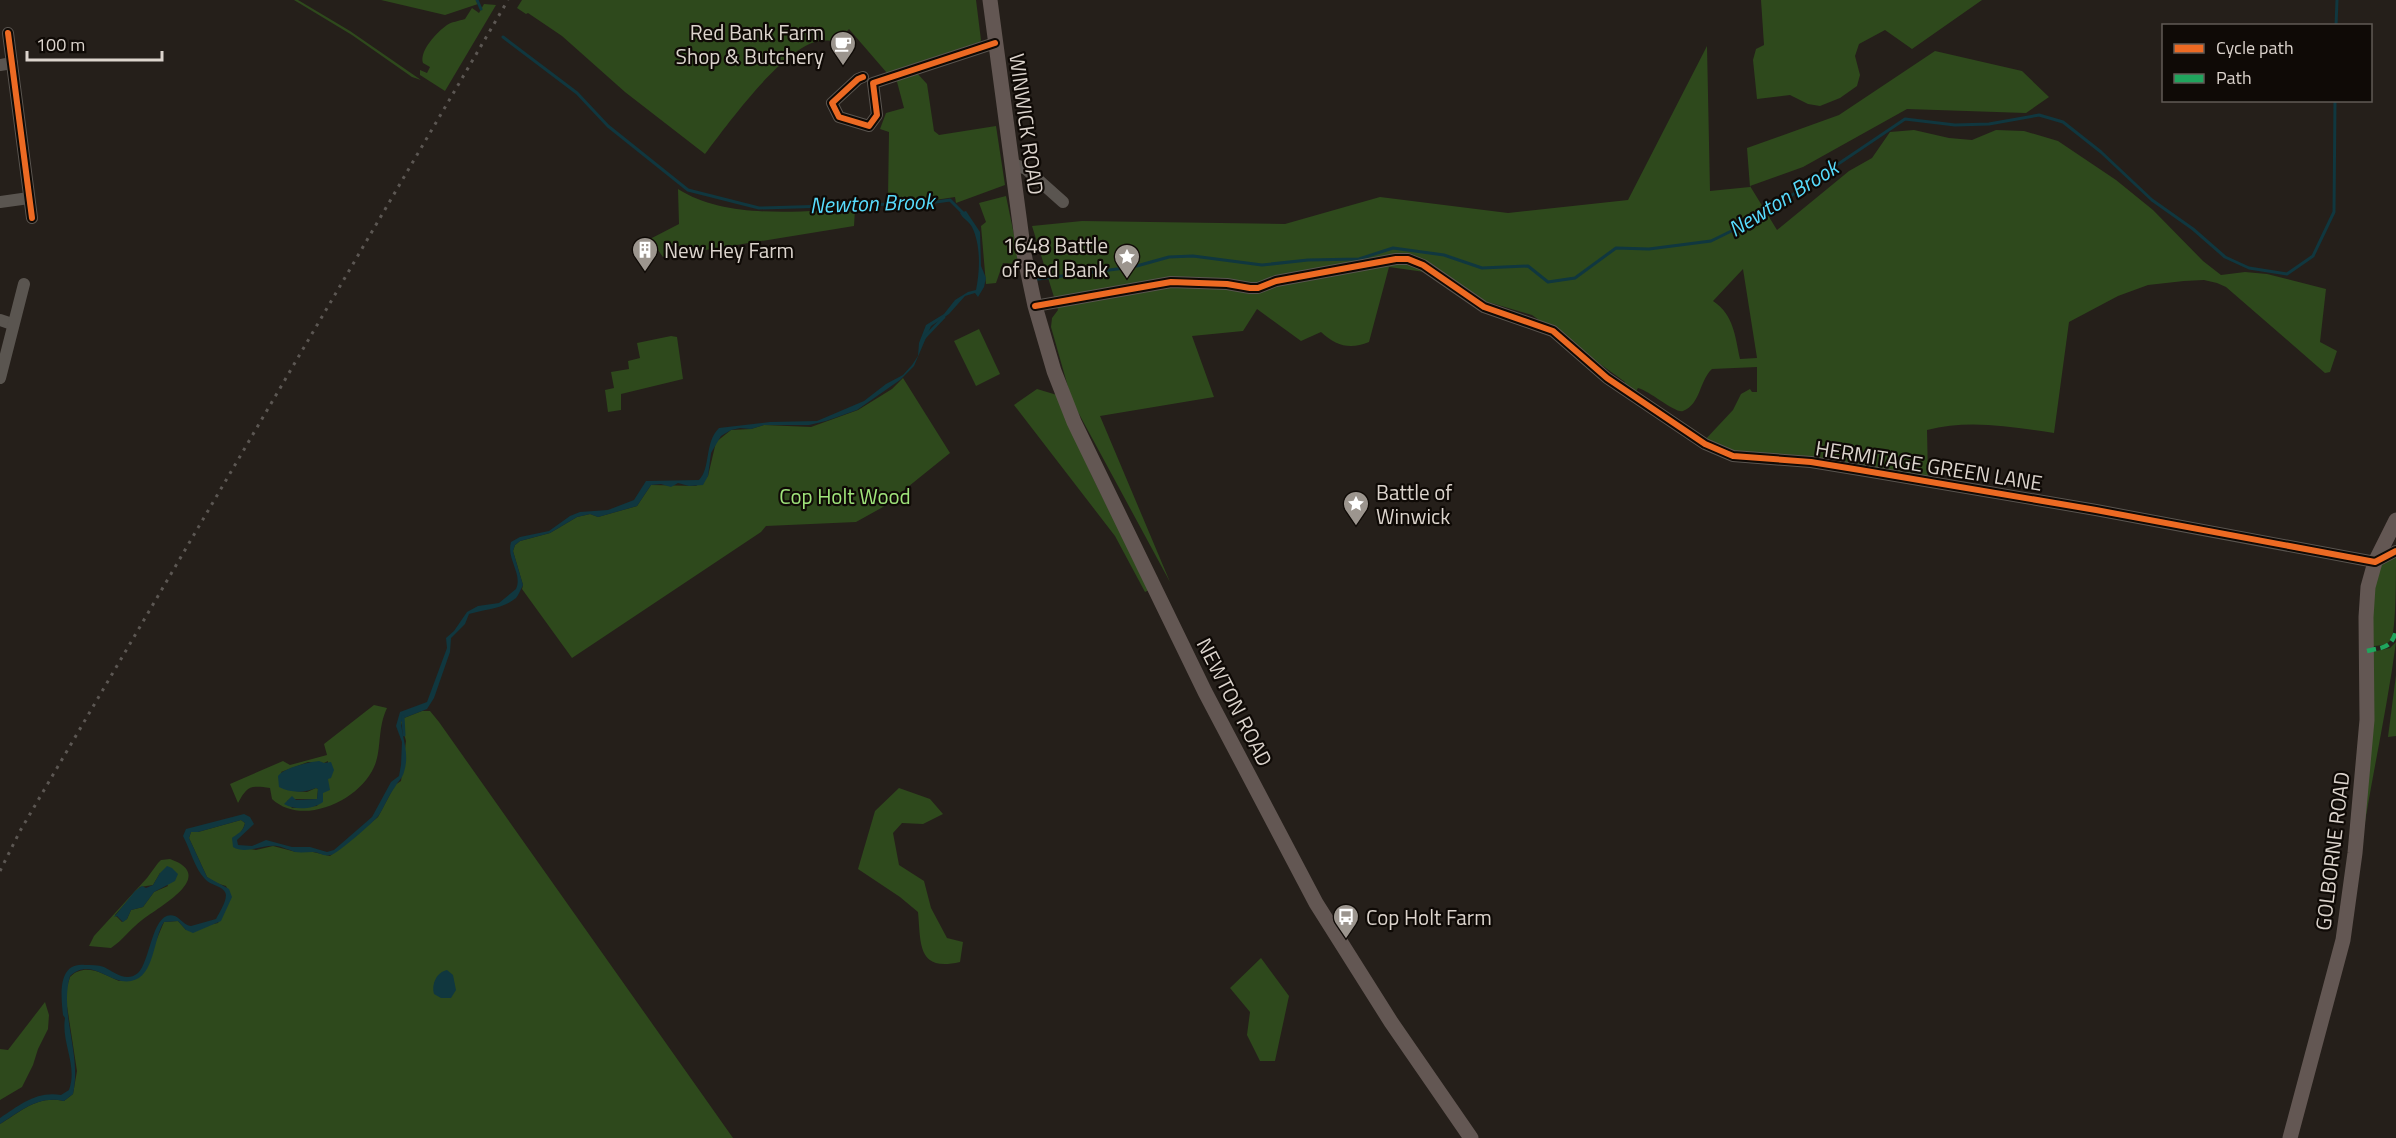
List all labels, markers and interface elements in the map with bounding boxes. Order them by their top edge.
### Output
place label: Red Bank Farm Shop & Butchery [676,16,824,72]
scale bar [27,24,162,62]
legend [2162,24,2372,102]
cafe icon: Red Bank Farm Shop & Butchery [828,29,858,67]
text: 100 m [36,31,85,58]
text: Cycle path [2216,34,2294,61]
street label: WINWICK ROAD [1001,51,1053,197]
text: Path [2216,64,2252,91]
water label: Newton Brook [1721,149,1847,245]
water label: Newton Brook [809,184,937,222]
place label: 1648 Battle of Red Bank [1001,229,1108,285]
place label: New Hey Farm [664,234,794,266]
building icon: New Hey Farm [630,235,660,273]
place icon: 1648 Battle of Red Bank [1112,242,1142,280]
street label: HERMITAGE GREEN LANE [1813,431,2045,499]
place label: Battle of Winwick [1376,476,1452,532]
park label: Cop Holt Wood [779,480,911,512]
place icon: Battle of Winwick [1341,489,1371,527]
street label: NEWTON ROAD [1189,632,1281,772]
street label: GOLBORNE ROAD [2306,770,2358,932]
place label: Cop Holt Farm [1366,901,1492,933]
bus stop icon: Cop Holt Farm [1331,902,1361,940]

